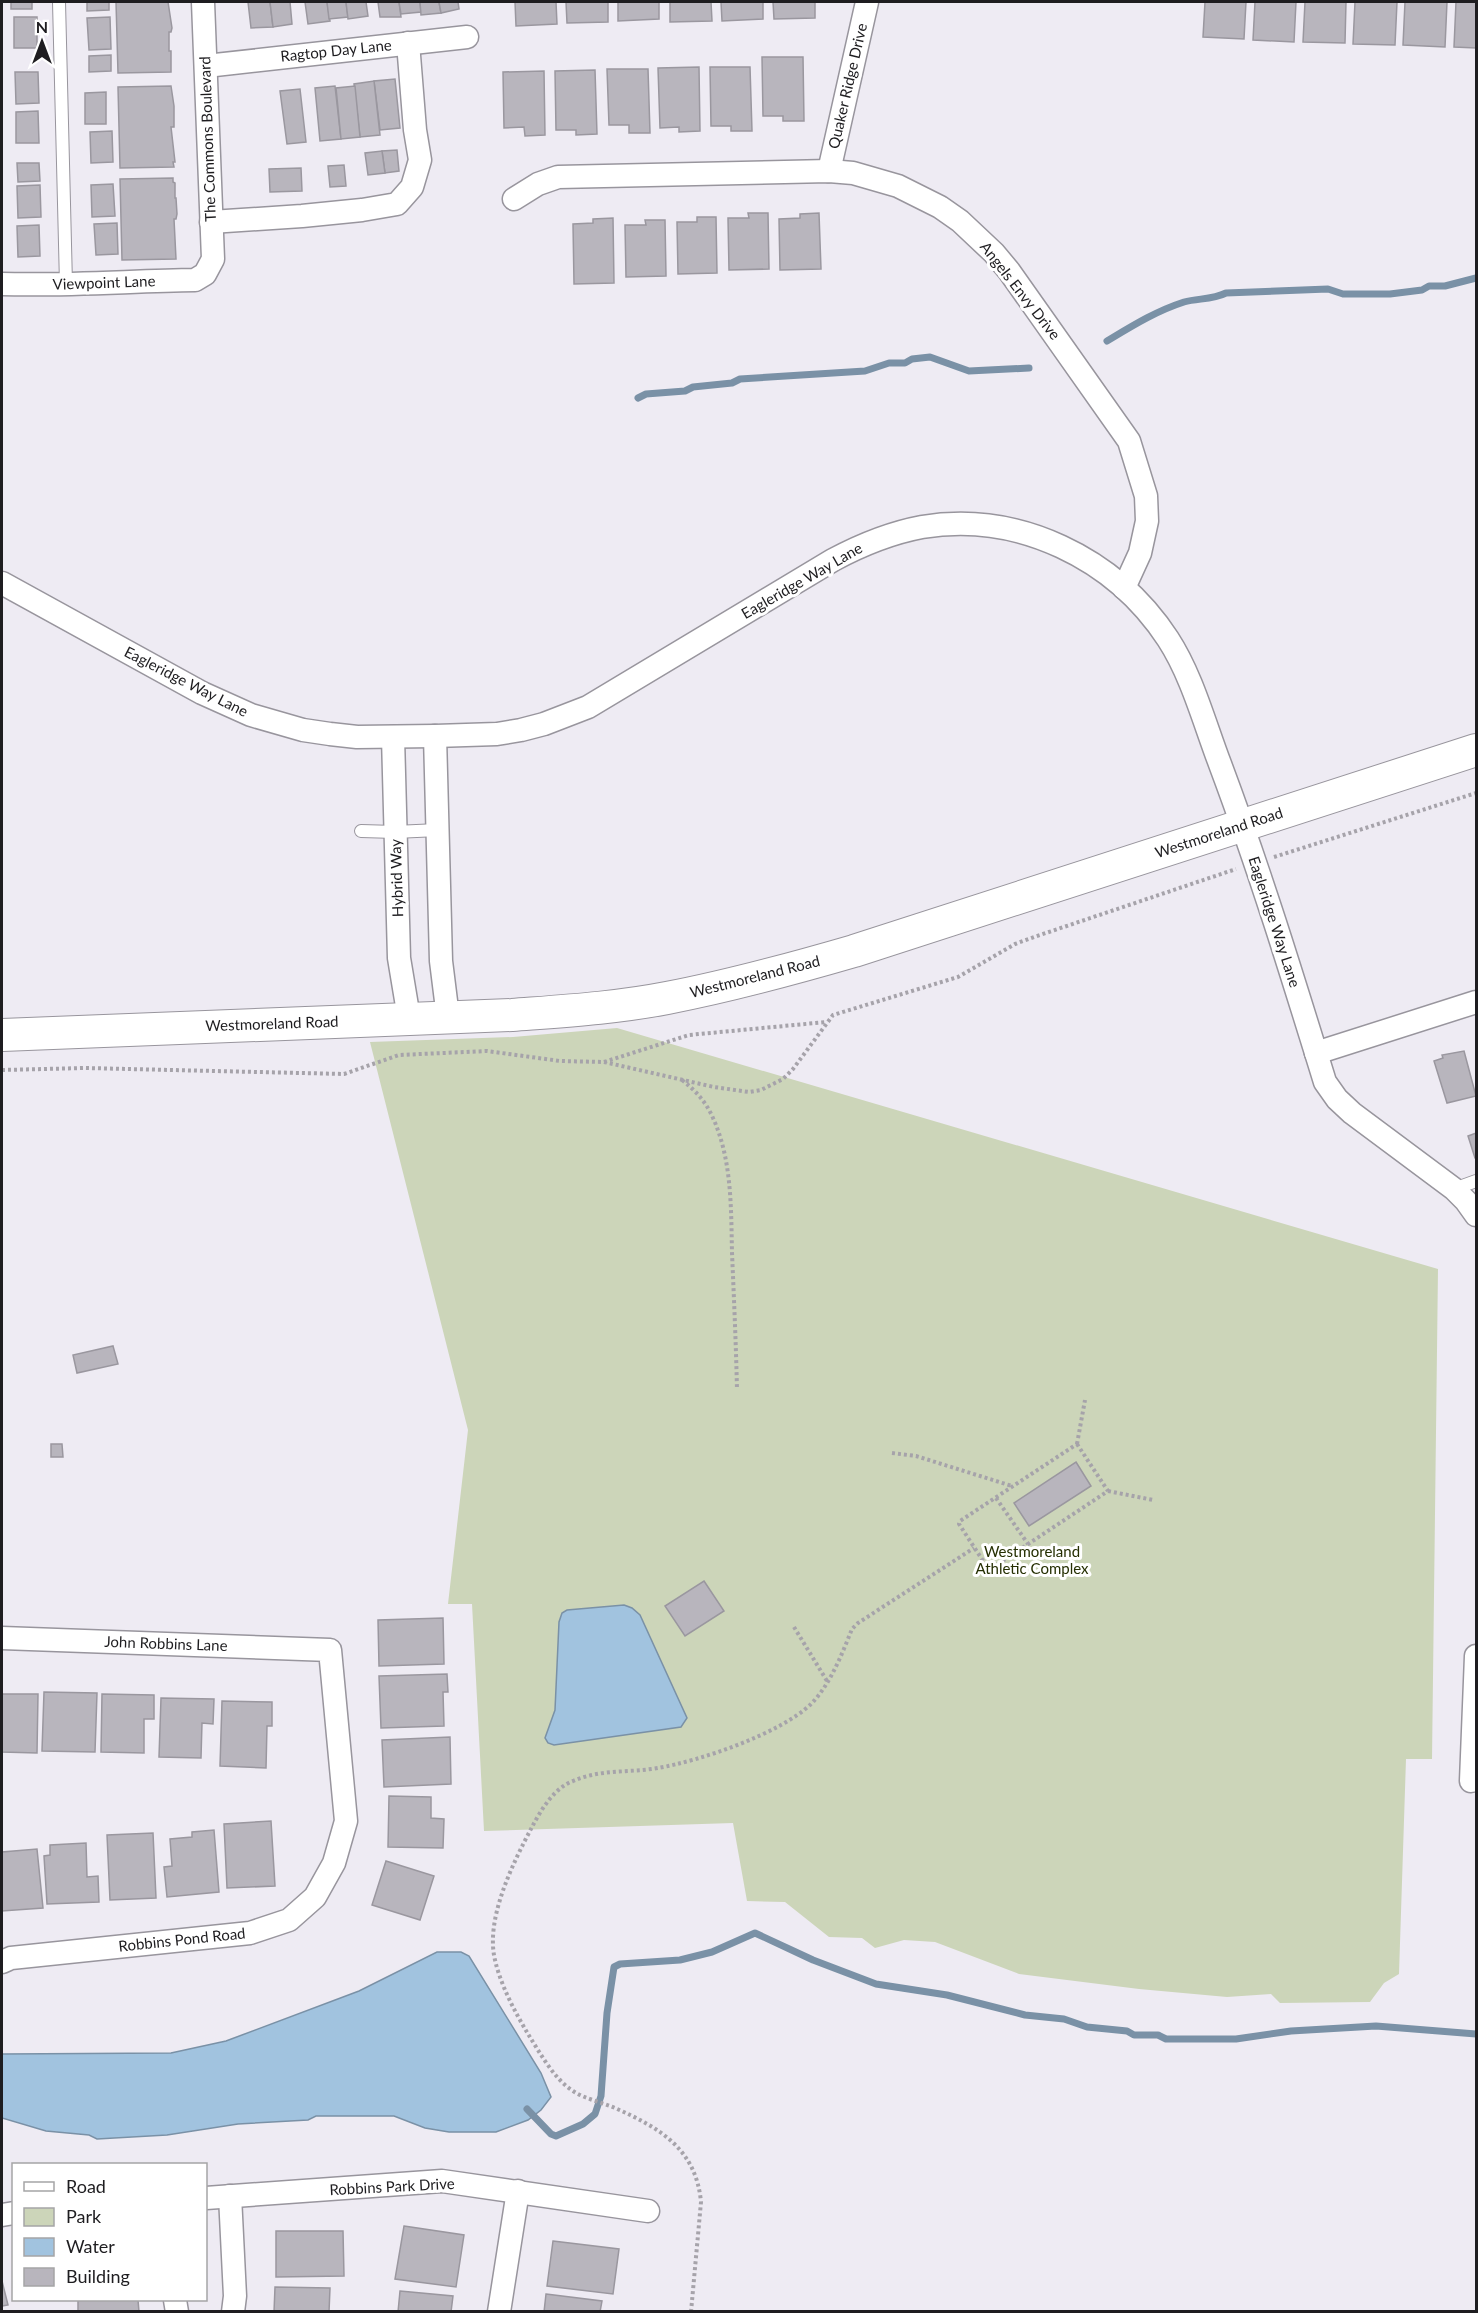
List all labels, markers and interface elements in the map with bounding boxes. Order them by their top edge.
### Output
north arrow [12,12,72,72]
text: N [36,17,48,36]
street label: Quaker Ridge Drive [824,21,870,150]
street label: Ragtop Day Lane [279,35,392,65]
street label: The Commons Boulevard [195,56,219,222]
street label: Angels Envy Drive [977,238,1065,343]
street label: Viewpoint Lane [52,271,156,293]
street label: Eagleridge Way Lane [738,538,865,622]
street label: Eagleridge Way Lane [122,642,251,720]
street label: Westmoreland Road [1153,803,1285,861]
street label: Hybrid Way [386,838,406,917]
street label: Eagleridge Way Lane [1245,854,1305,989]
street label: Westmoreland Road [688,951,822,1001]
street label: Westmoreland Road [205,1012,339,1034]
park label: Westmoreland Athletic Complex [975,1542,1089,1577]
street label: John Robbins Lane [104,1632,228,1654]
street label: Robbins Pond Road [118,1923,246,1955]
legend [12,2163,207,2301]
street label: Robbins Park Drive [329,2174,455,2198]
text: Road [66,2175,106,2197]
text: Park [66,2205,102,2227]
text: Water [66,2235,115,2257]
text: Building [66,2265,130,2287]

